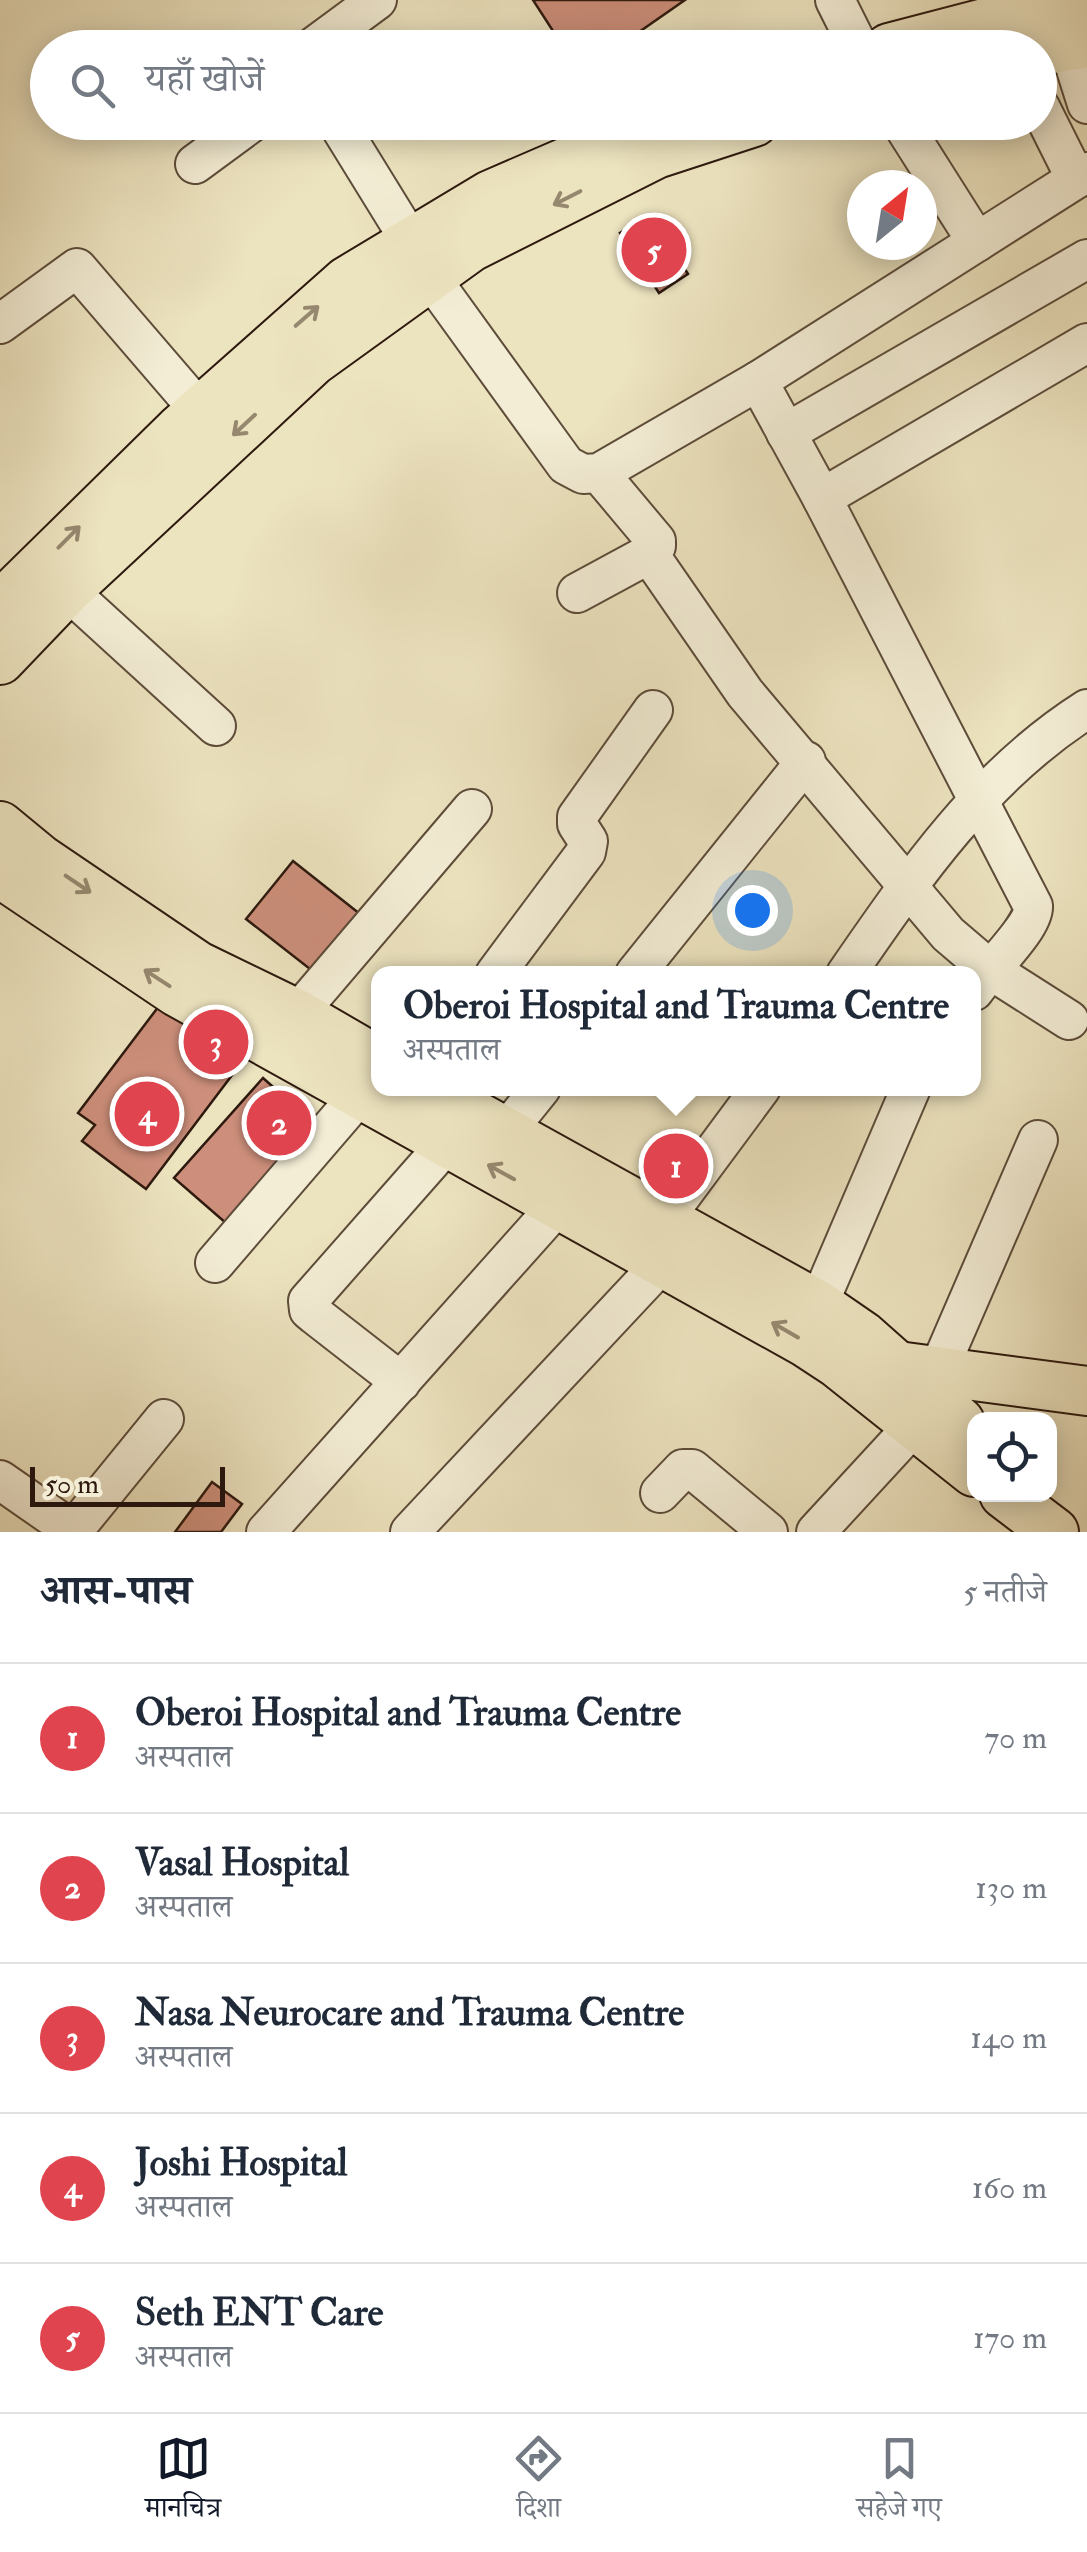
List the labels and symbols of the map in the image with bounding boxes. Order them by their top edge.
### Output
north arrow [847,170,937,260]
one-way arrow [553,190,583,209]
pin: 5 [622,212,686,288]
one-way arrow [294,306,320,328]
one-way arrow [233,413,257,437]
one-way arrow [57,526,81,550]
one-way arrow [63,874,91,895]
your location [727,885,778,936]
one-way arrow [143,968,171,989]
pin: 3 [184,1004,248,1080]
pin: 4 [114,1076,180,1152]
pin: 2 [246,1086,312,1160]
pin: 1 [644,1128,708,1204]
one-way arrow [487,1161,516,1181]
one-way arrow [771,1320,800,1340]
scale bar [30,1462,225,1506]

